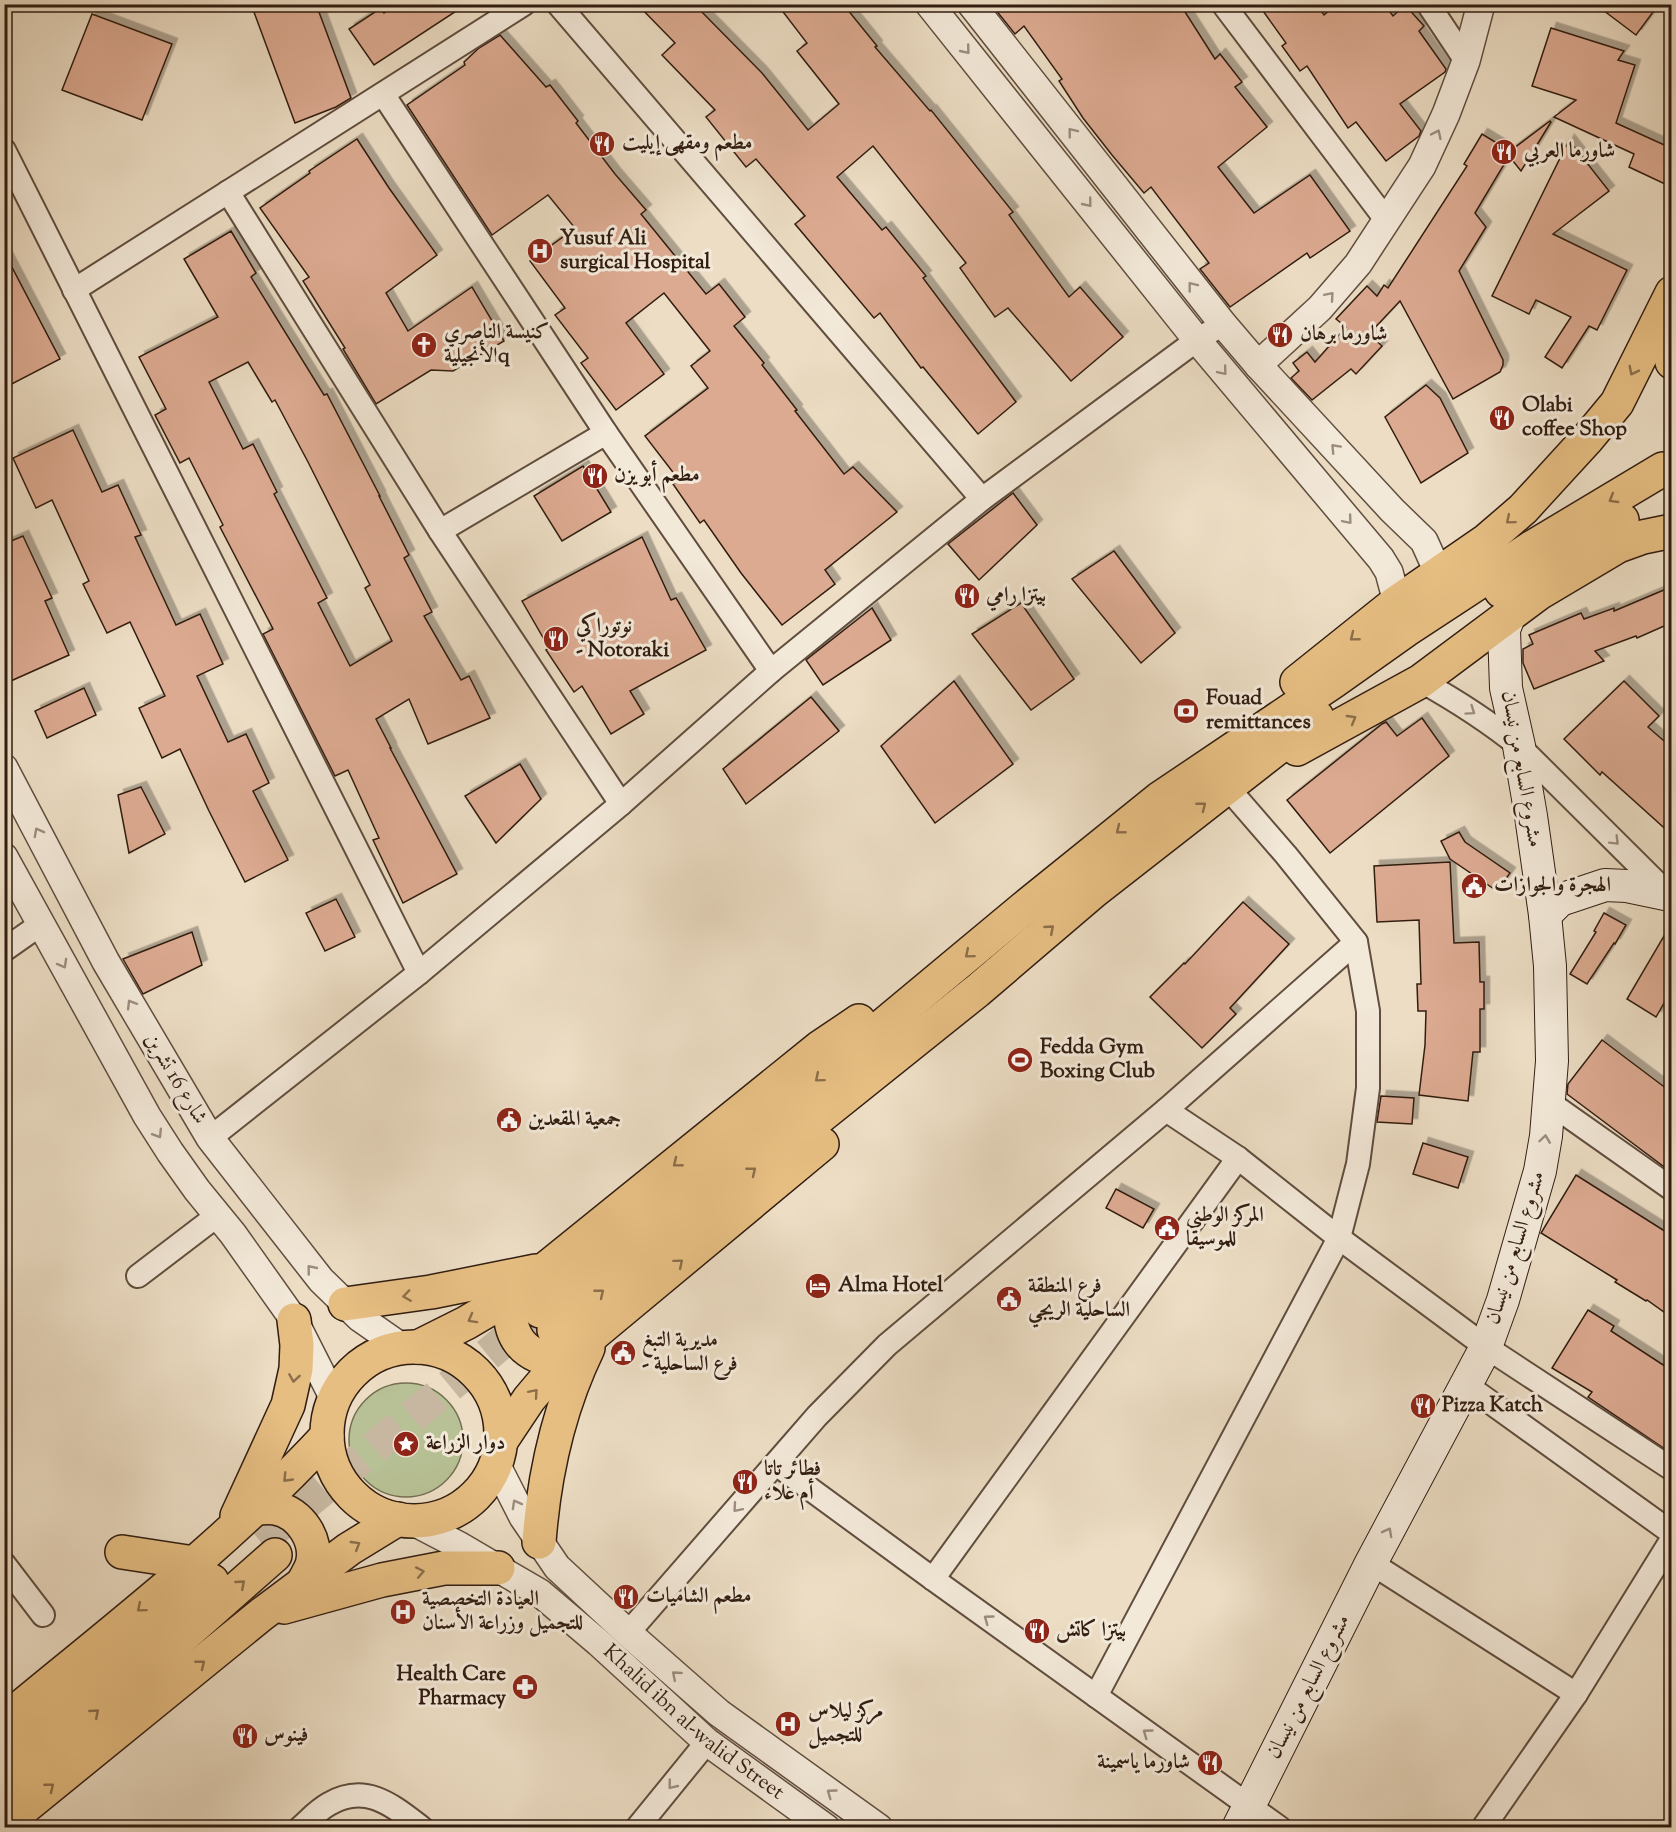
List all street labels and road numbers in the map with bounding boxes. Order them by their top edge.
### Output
street label: مشروع السابع من نيسان [1490,688,1550,850]
street label: شارع 16 تشرين [135,1028,214,1131]
street label: مشروع السابع من نيسان [1478,1168,1555,1329]
street label: مشروع السابع من نيسان [1260,1609,1360,1765]
street label: Khalid ibn al-walid Street [595,1638,790,1808]

